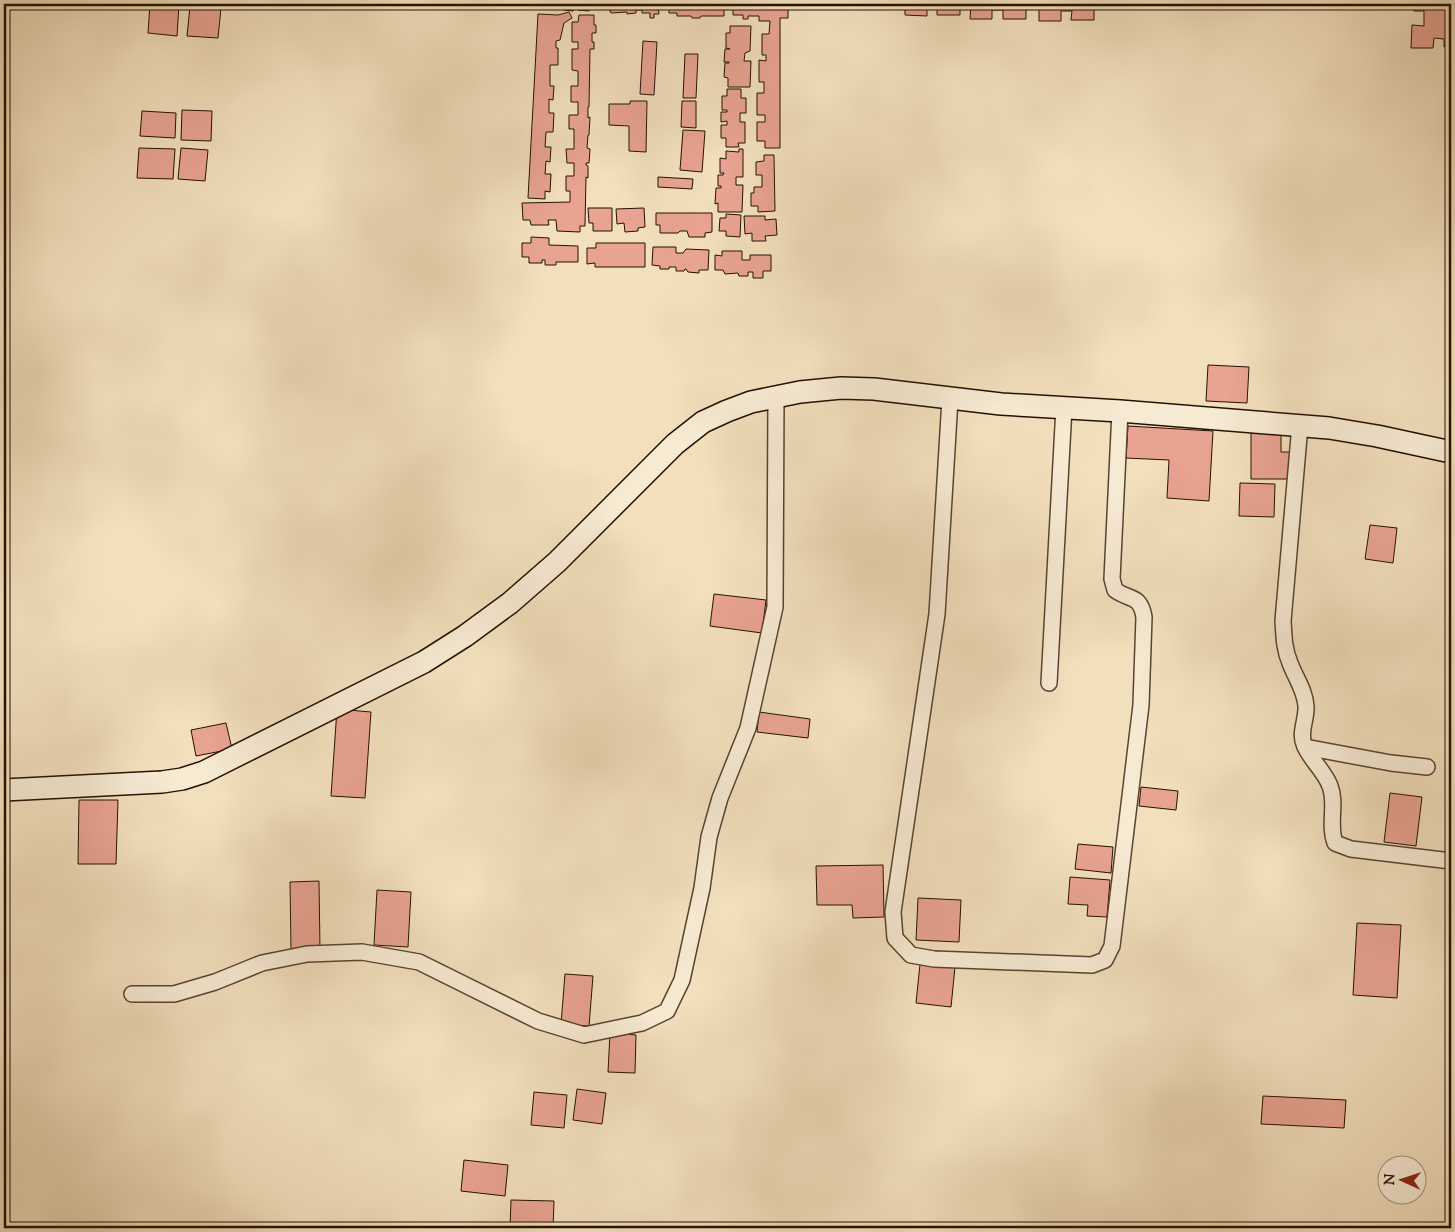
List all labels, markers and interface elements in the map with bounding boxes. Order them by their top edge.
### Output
north arrow [1378,1154,1428,1204]
text: N [1381,1173,1401,1186]

